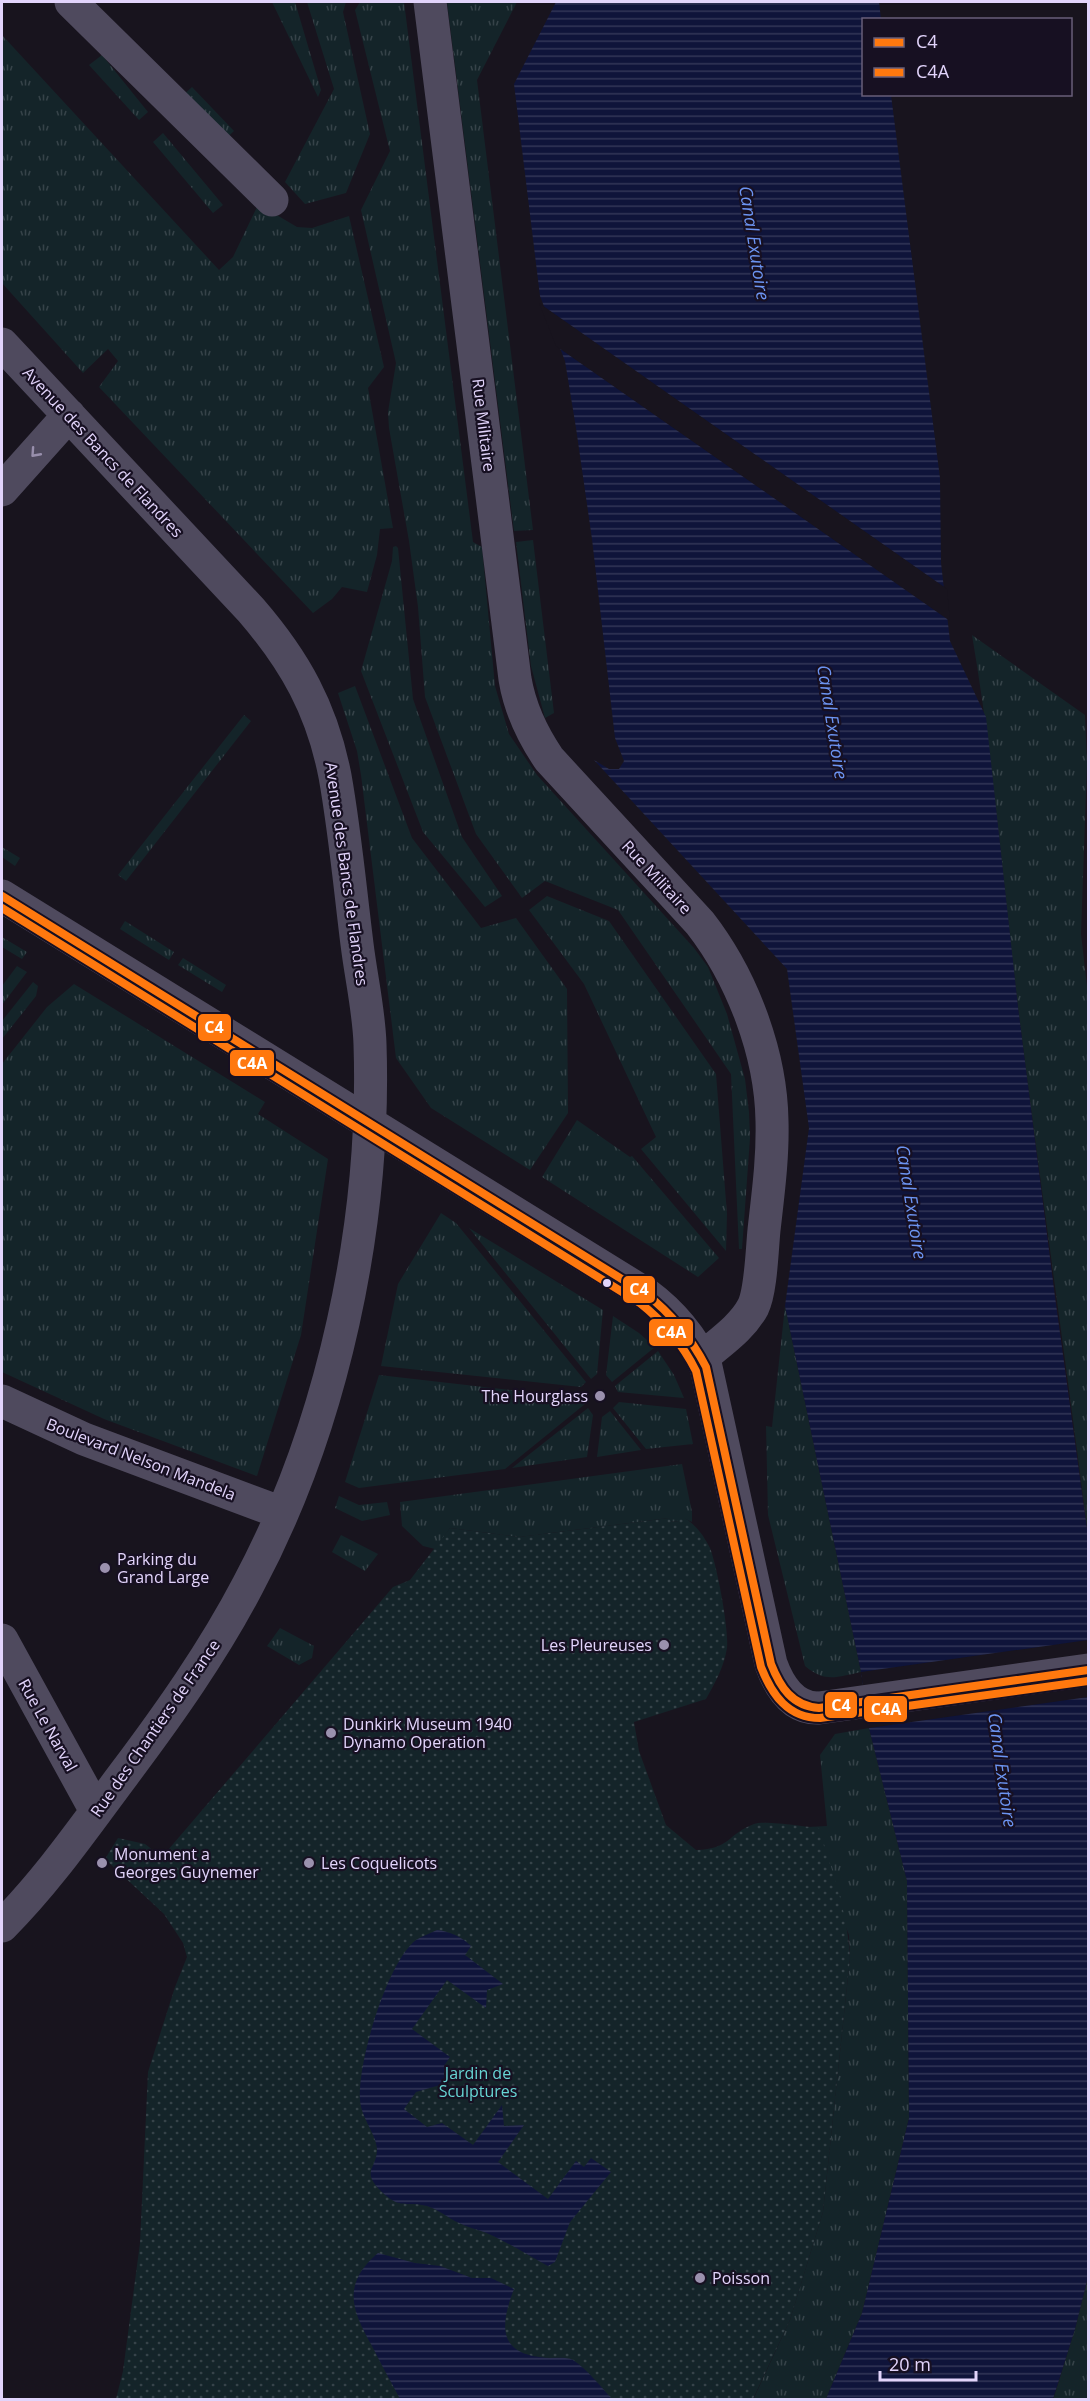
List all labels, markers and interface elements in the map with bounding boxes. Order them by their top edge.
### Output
legend [862,18,1072,96]
text: C4 [916,29,938,53]
text: C4A [916,59,950,83]
water label: Canal Exutoire [734,184,776,302]
street label: Avenue des Bancs de Flandres [18,362,188,542]
street label: Rue Militaire [467,377,501,473]
one-way arrow [32,446,43,457]
water label: Canal Exutoire [812,663,854,781]
street label: Avenue des Bancs de Flandres [320,761,374,987]
street label: Rue Militaire [617,835,697,919]
line badge: C4 [197,1013,232,1042]
text: C4 [204,1016,224,1038]
line badge: C4A [229,1049,275,1077]
text: C4A [237,1052,268,1074]
water label: Canal Exutoire [891,1143,933,1261]
line badge: C4 [622,1275,656,1304]
unlabelled marker [601,1277,613,1289]
text: C4 [629,1278,649,1300]
line badge: C4A [648,1318,694,1347]
text: C4A [656,1321,687,1343]
place label: The Hourglass [482,1385,588,1407]
marker: The Hourglass [593,1389,607,1403]
street label: Boulevard Nelson Mandela [43,1413,239,1505]
place label: Parking du Grand Large [117,1548,209,1588]
marker: Parking du Grand Large [98,1561,112,1575]
place label: Les Pleureuses [541,1634,652,1656]
street label: Rue des Chantiers de France [85,1635,225,1821]
marker: Les Pleureuses [657,1638,671,1652]
street label: Rue Le Narval [13,1675,83,1775]
line badge: C4 [824,1691,858,1719]
text: C4 [831,1694,851,1716]
line badge: C4A [863,1695,908,1723]
text: C4A [871,1698,902,1720]
water label: Canal Exutoire [983,1711,1023,1829]
place label: Dunkirk Museum 1940 Dynamo Operation [343,1713,512,1753]
marker: Dunkirk Museum 1940 Dynamo Operation [324,1726,338,1740]
place label: Monument a Georges Guynemer [114,1843,259,1883]
place label: Les Coquelicots [321,1852,437,1874]
marker: Monument a Georges Guynemer [95,1856,109,1870]
marker: Les Coquelicots [302,1856,316,1870]
park label: Jardin de Sculptures [439,2062,517,2102]
place label: Poisson [712,2267,770,2289]
marker: Poisson [693,2271,707,2285]
scale bar [880,2344,976,2382]
text: 20 m [889,2352,931,2376]

